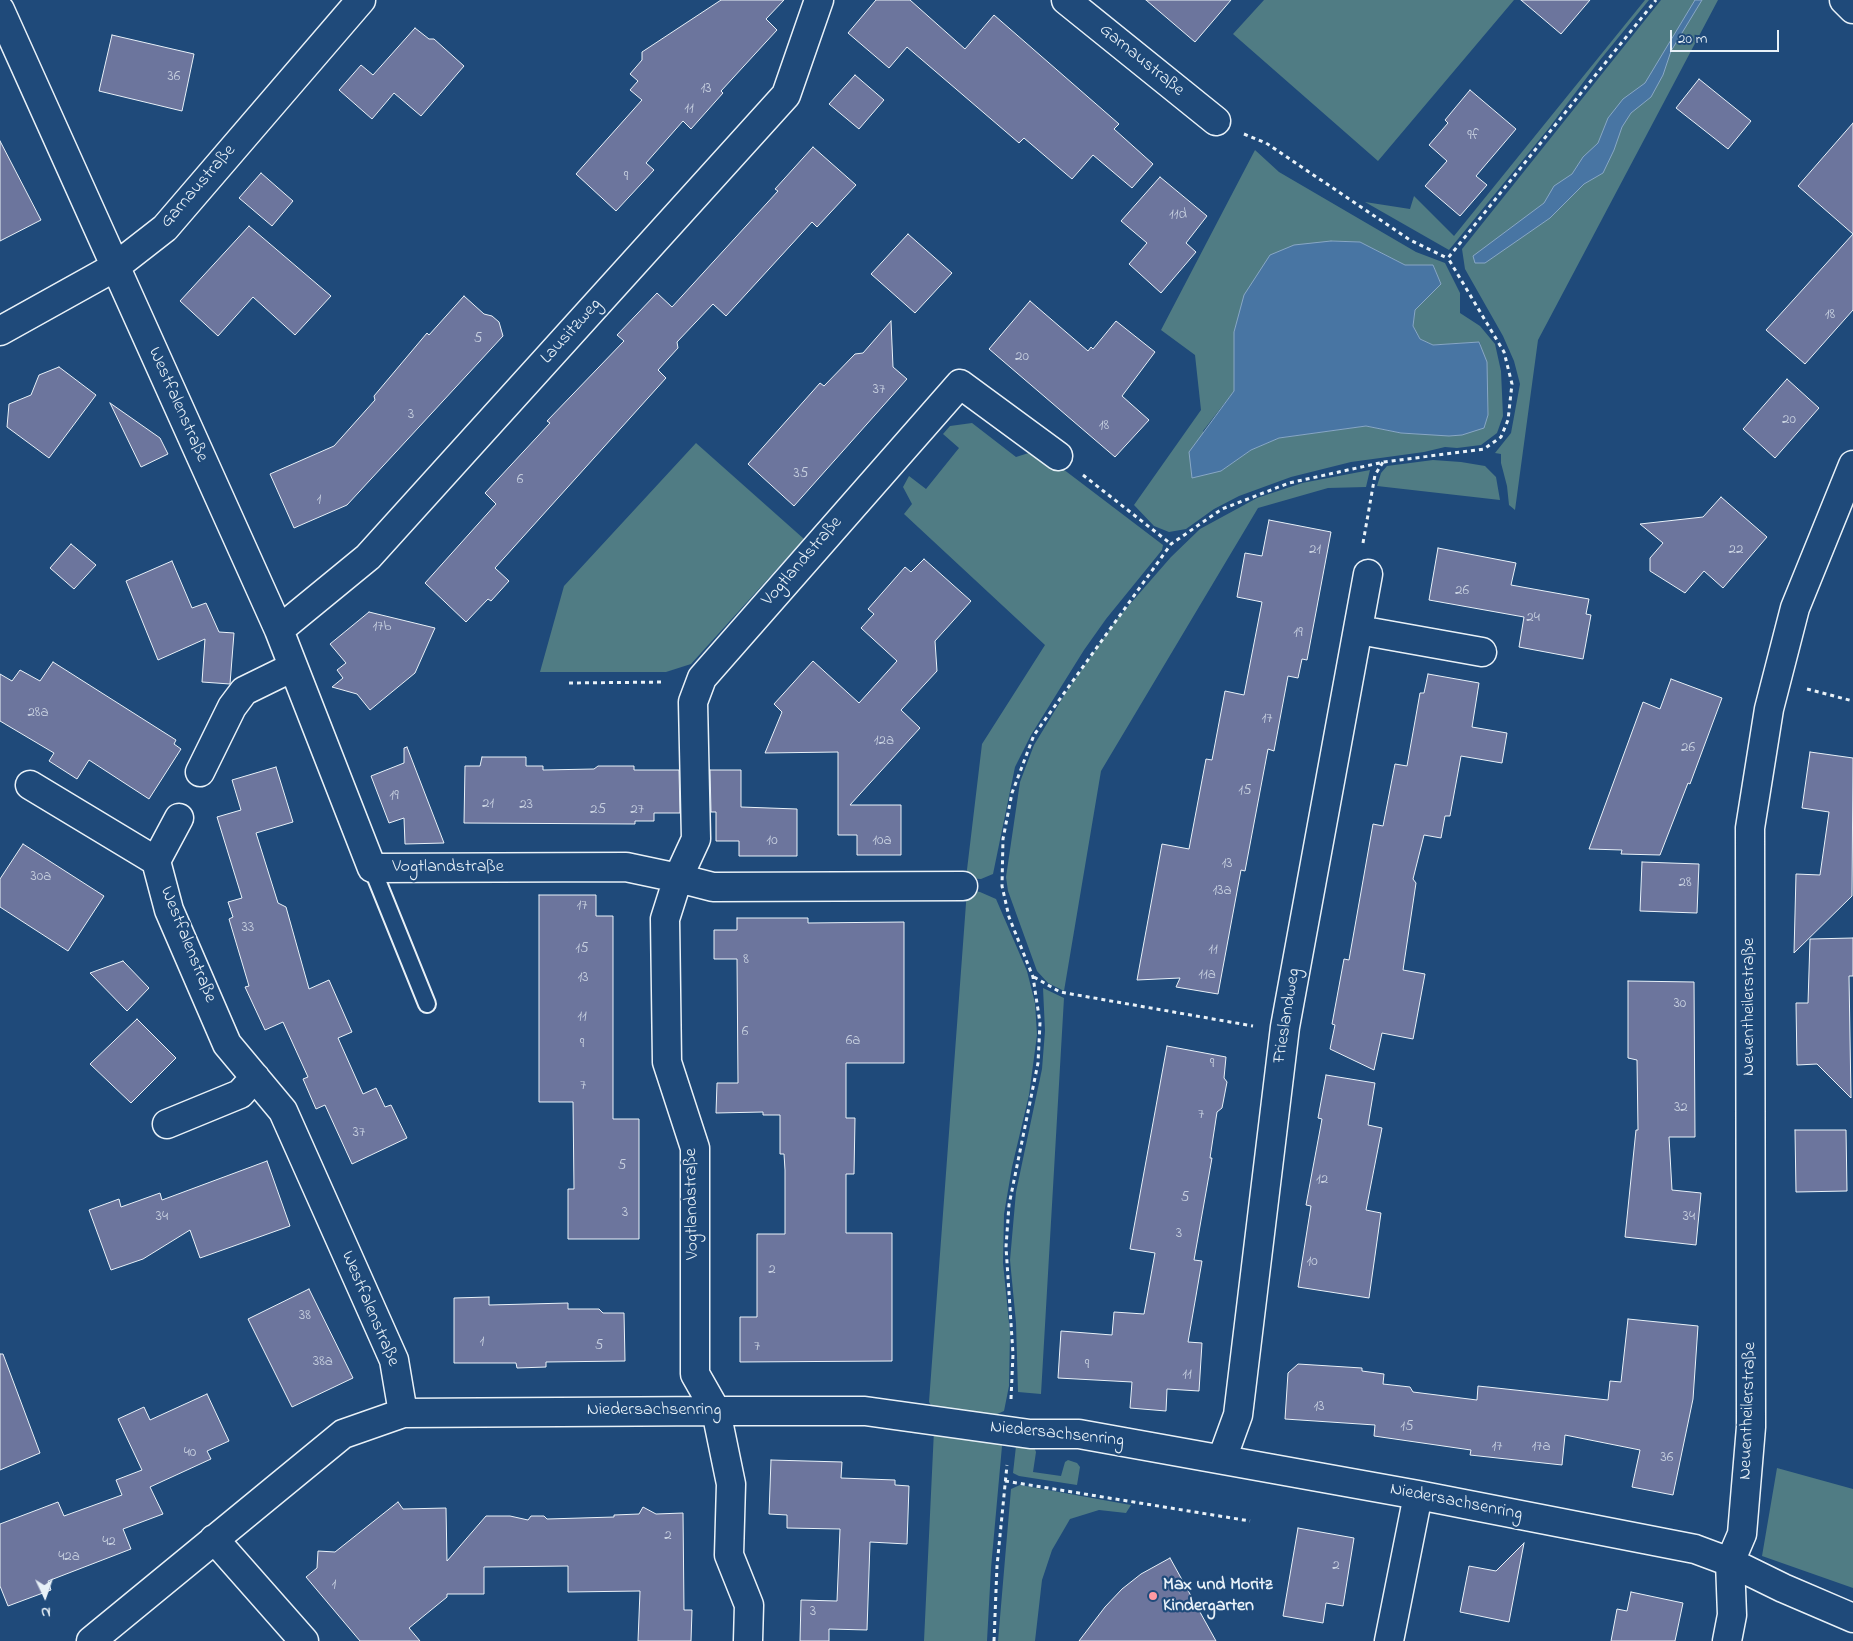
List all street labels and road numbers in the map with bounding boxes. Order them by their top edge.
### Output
street label: Garnaustraße [1094,20,1188,102]
street label: Garnaustraße [157,141,241,233]
street label: Lausitzweg [537,295,607,369]
street label: Westfalenstraße [142,344,212,466]
street label: Vogtlandstraße [758,513,848,611]
street label: Vogtlandstraße [392,857,504,879]
street label: Westfalenstraße [154,884,220,1006]
street label: Neuentheilerstraße [1739,938,1761,1076]
street label: Frieslandweg [1270,967,1306,1065]
street label: Vogtlandstraße [681,1148,705,1260]
street label: Westfalenstraße [335,1248,403,1370]
street label: Neuentheilerstraße [1736,1342,1762,1480]
street label: Niedersachsenring [587,1400,721,1422]
street label: Niedersachsenring [989,1417,1125,1453]
street label: Niedersachsenring [1388,1480,1524,1526]

